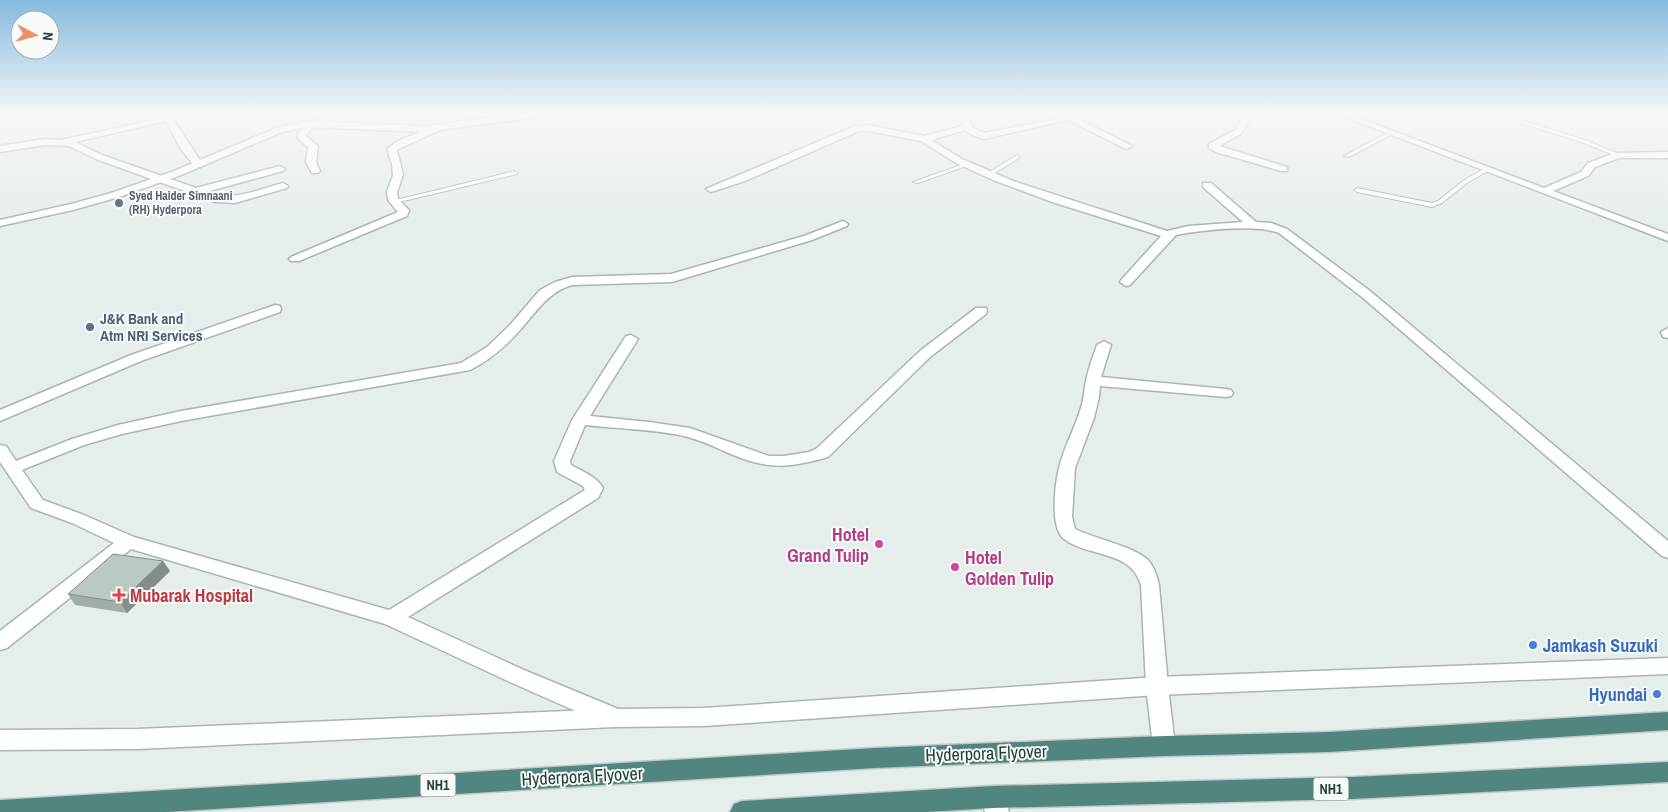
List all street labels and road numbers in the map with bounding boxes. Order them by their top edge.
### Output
street label: Hyderpora Flyover [925,738,1047,768]
street label: Hyderpora Flyover [521,760,643,792]
road number: NH1 [420,774,456,796]
road number: NH1 [1314,778,1348,801]

